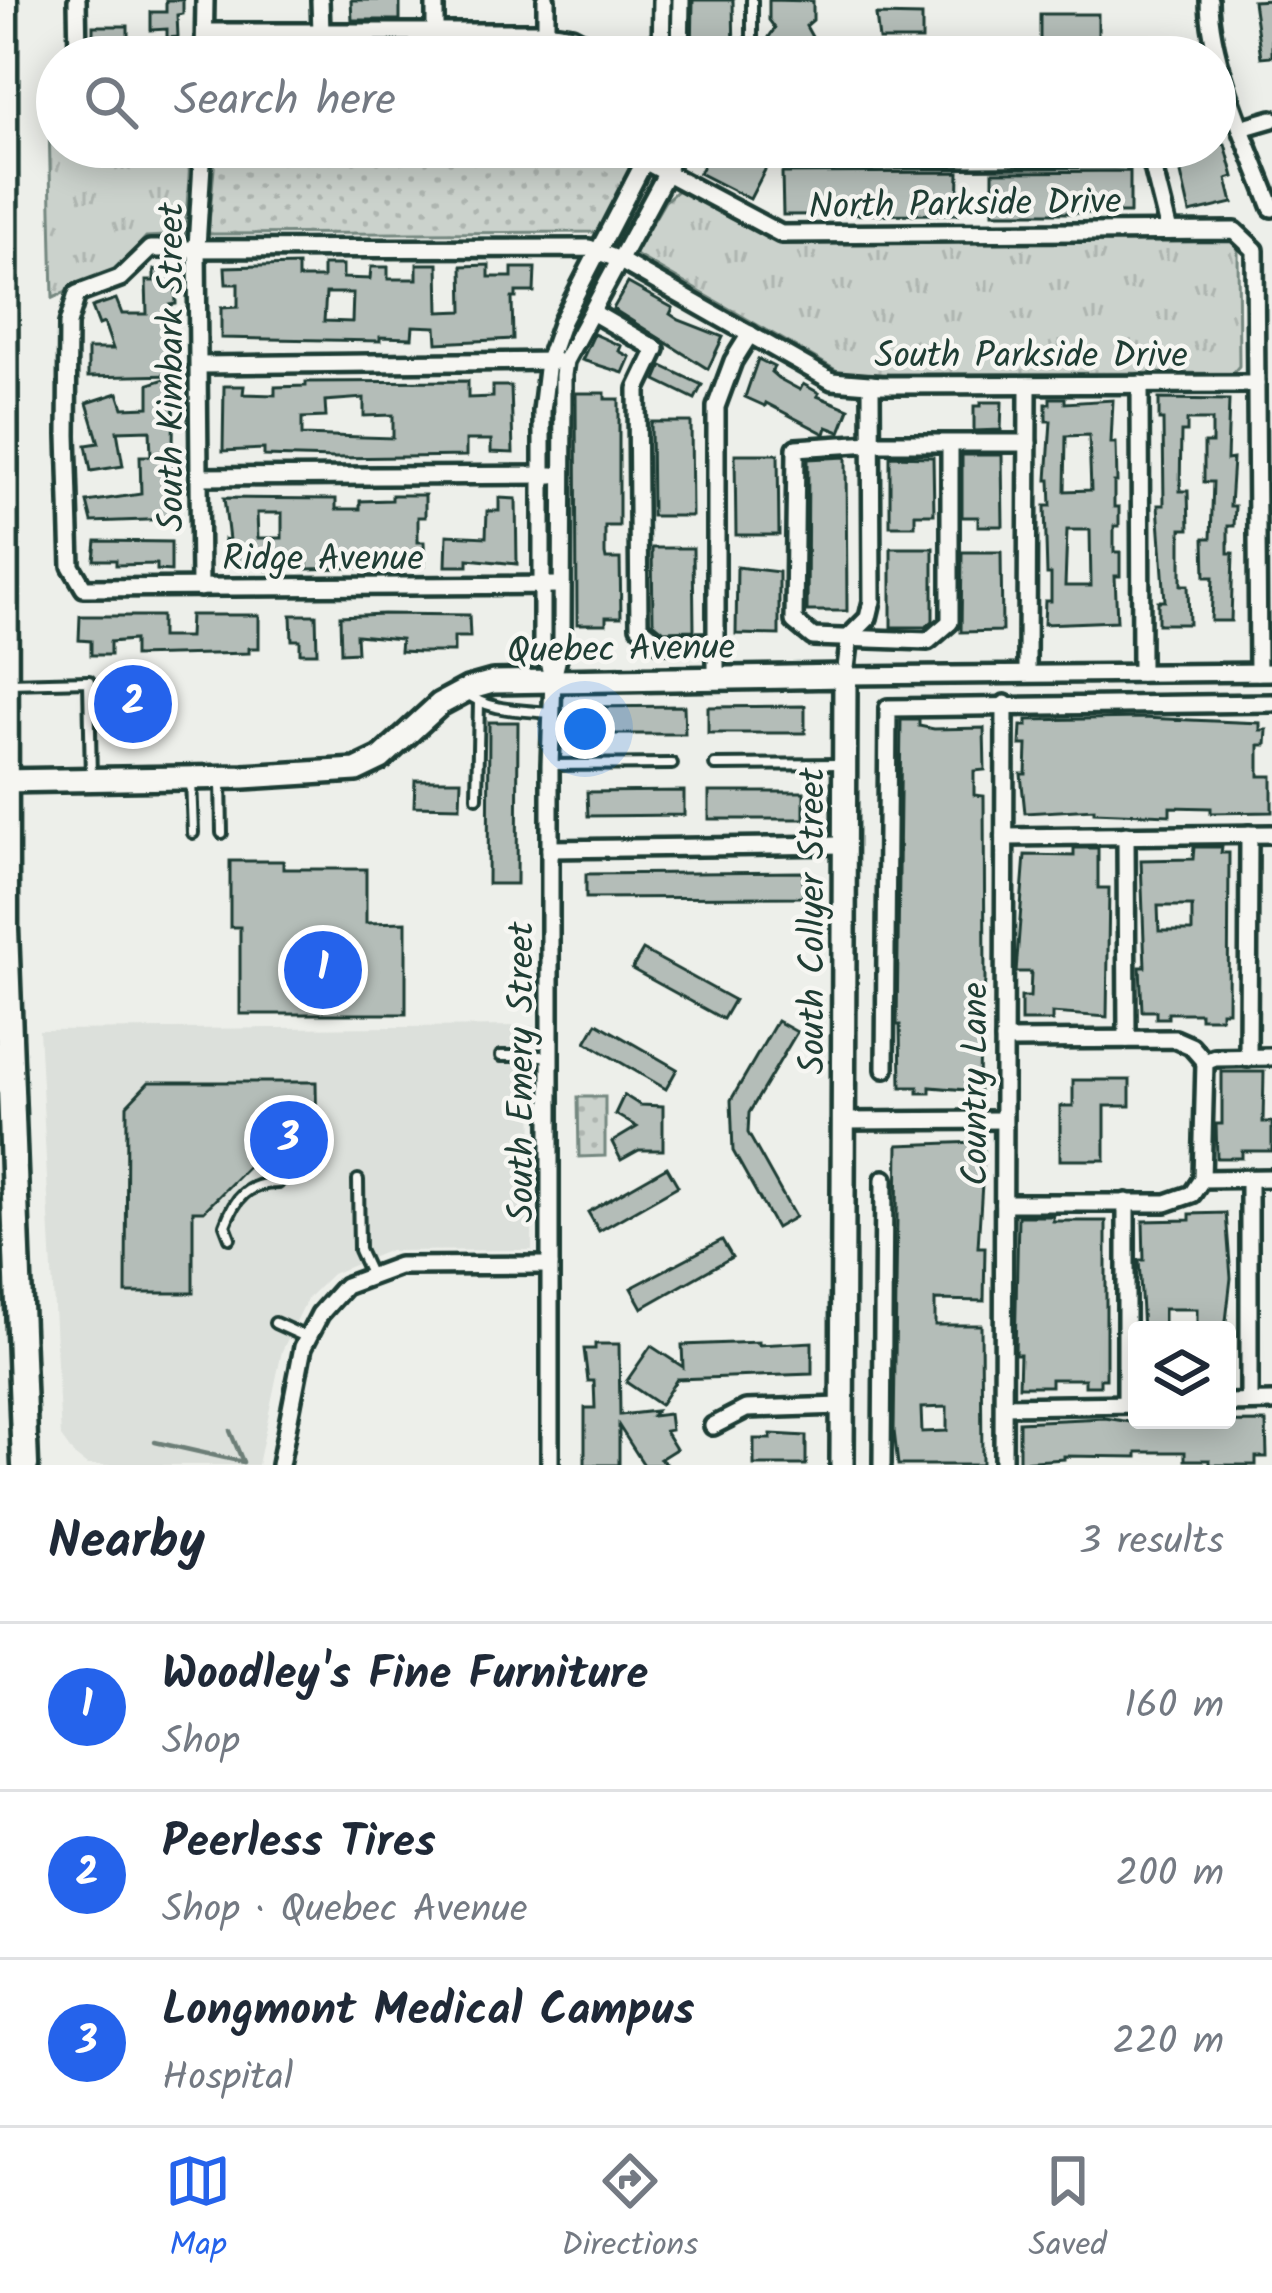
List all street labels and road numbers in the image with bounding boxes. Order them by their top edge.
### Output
street label: North Parkside Drive [808,174,1122,237]
street label: South Kimbark Street [145,201,202,532]
street label: South Parkside Drive [874,329,1188,386]
street label: Ridge Avenue [222,532,424,589]
street label: Quebec Avenue [507,620,736,681]
street label: South Collyer Street [786,767,843,1074]
street label: South Emery Street [495,921,552,1222]
street label: Country Lane [949,982,1006,1186]

